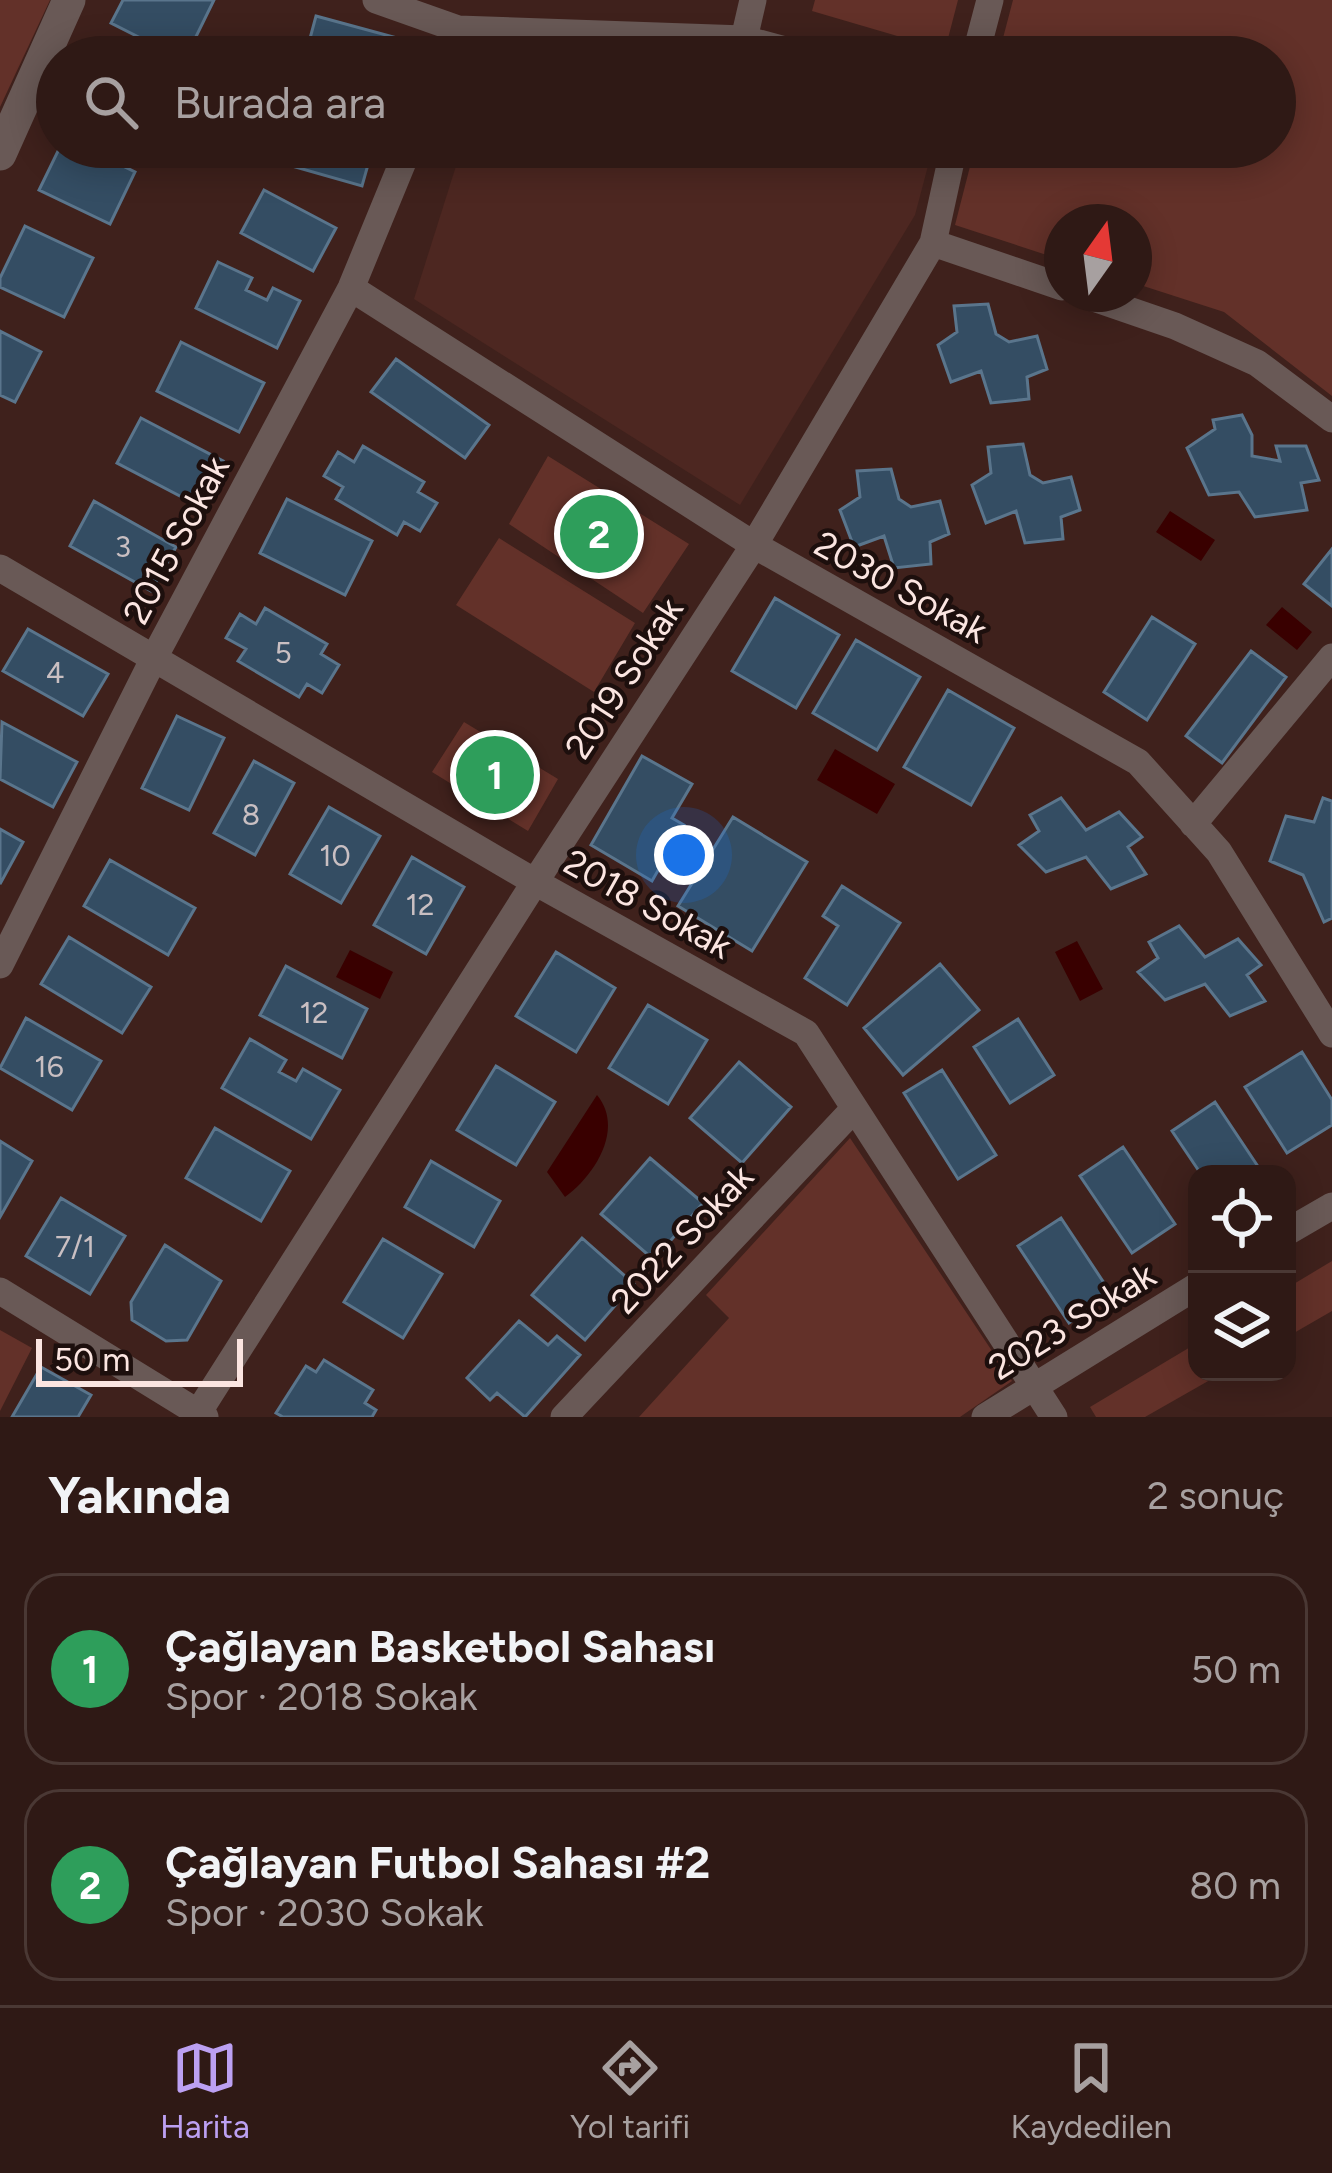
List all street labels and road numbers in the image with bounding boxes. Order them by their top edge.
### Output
street label: 2015 Sokak [114,448,238,631]
street label: 2030 Sokak [807,522,995,652]
street label: 2019 Sokak [556,589,692,767]
street label: 2018 Sokak [557,840,740,968]
street label: 2022 Sokak [602,1155,762,1322]
street label: 2023 Sokak [981,1253,1163,1389]

